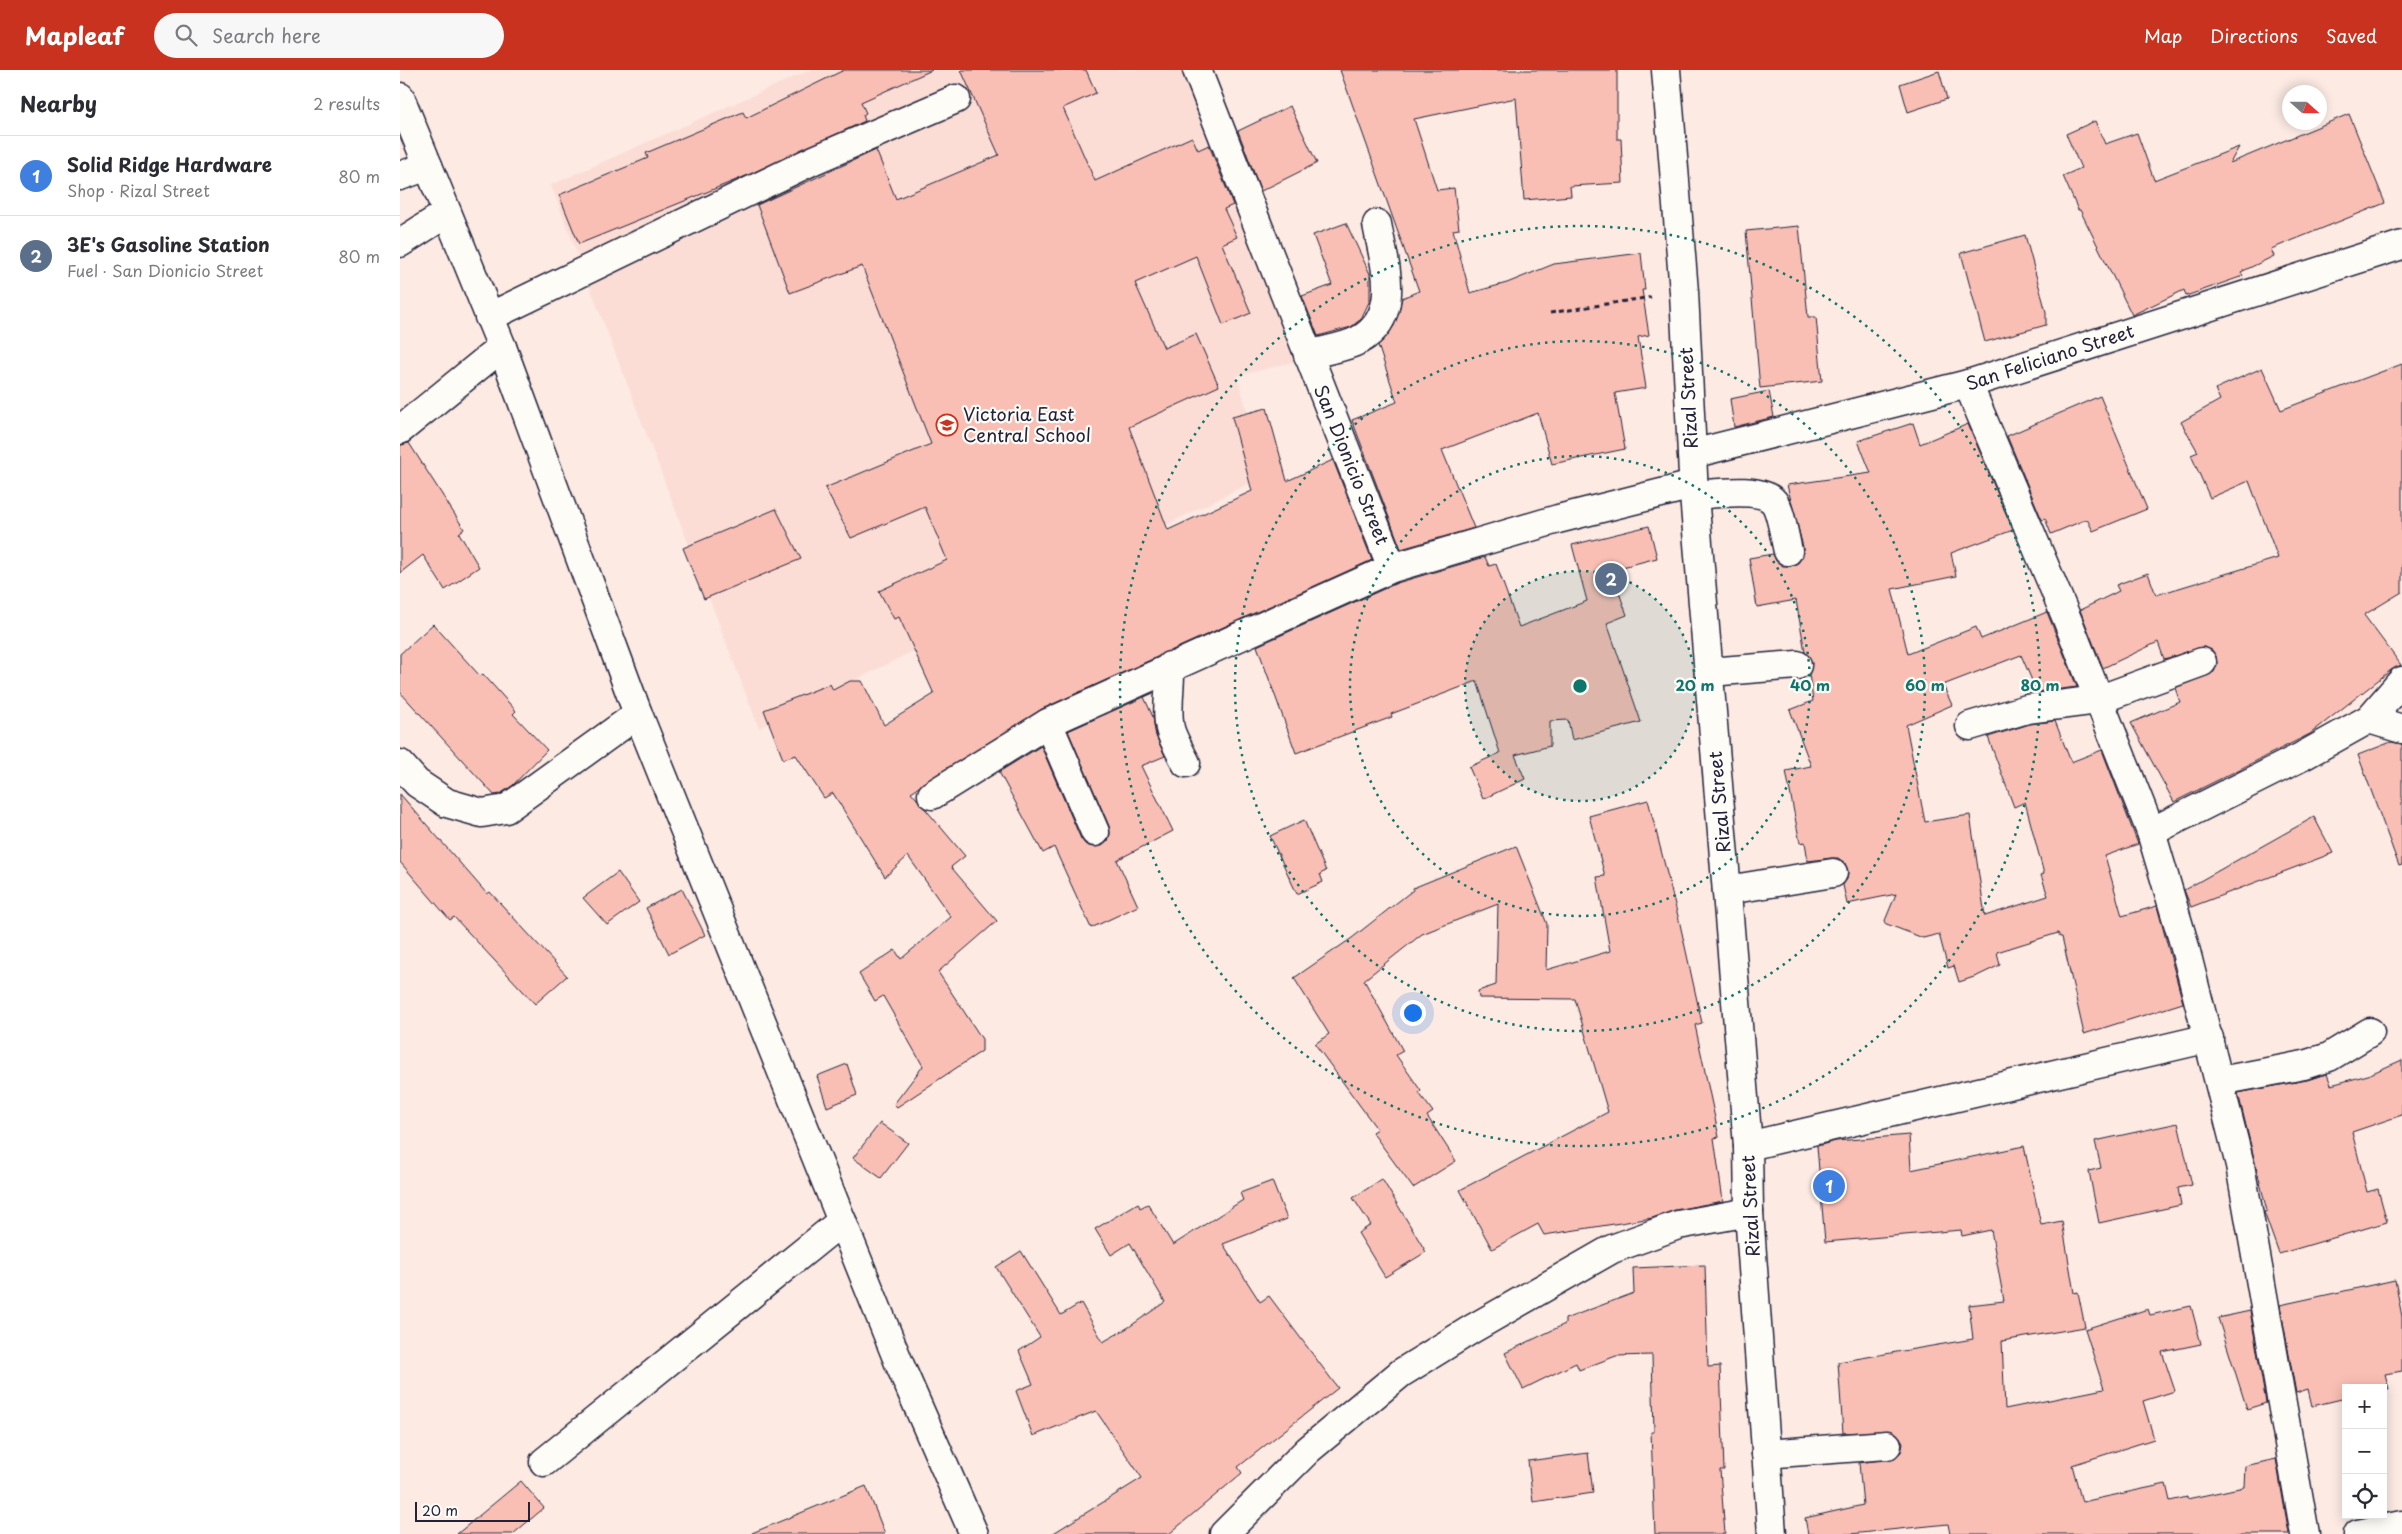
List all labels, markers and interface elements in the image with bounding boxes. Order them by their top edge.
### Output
search box [154,13,504,58]
text: Mapleaf [25,17,124,53]
icon: search [172,21,200,49]
text: Search here [212,21,321,49]
text: Map [2144,22,2182,49]
text: Directions [2210,22,2298,49]
text: Saved [2326,22,2377,49]
north arrow [2282,85,2327,130]
text: Nearby [20,87,97,119]
text: 2 results [313,91,380,115]
text: Solid Ridge Hardware [67,150,272,178]
text: 1 [32,164,40,188]
text: 80 m [338,164,380,188]
text: Shop · Rizal Street [67,178,210,202]
text: 3E's Gasoline Station [67,230,270,258]
text: 2 [30,244,42,268]
text: 80 m [338,244,380,268]
text: Fuel · San Dionicio Street [67,258,263,282]
street label: San Feliciano Street [1962,317,2137,397]
street label: Rizal Street [1671,347,1704,450]
street label: San Dionicio Street [1308,380,1397,548]
place label: Victoria East Central School [963,400,1091,448]
school or university icon: Victoria East Central School [935,413,959,437]
pin: 2 [1595,560,1627,598]
text: 20 m [1676,673,1714,696]
text: 40 m [1790,673,1830,696]
text: 60 m [1905,673,1945,696]
text: 80 m [2020,673,2060,696]
centre of rings [1571,677,1589,695]
street label: Rizal Street [1701,750,1736,854]
your location [1400,1000,1426,1026]
street label: Rizal Street [1733,1155,1766,1258]
pin: 1 [1813,1167,1845,1205]
map controls [2342,1384,2387,1519]
button: + [2342,1384,2387,1429]
button: − [2342,1429,2387,1474]
button: locate [2342,1474,2387,1519]
scale bar [415,1499,530,1522]
text: 20 m [422,1500,458,1521]

